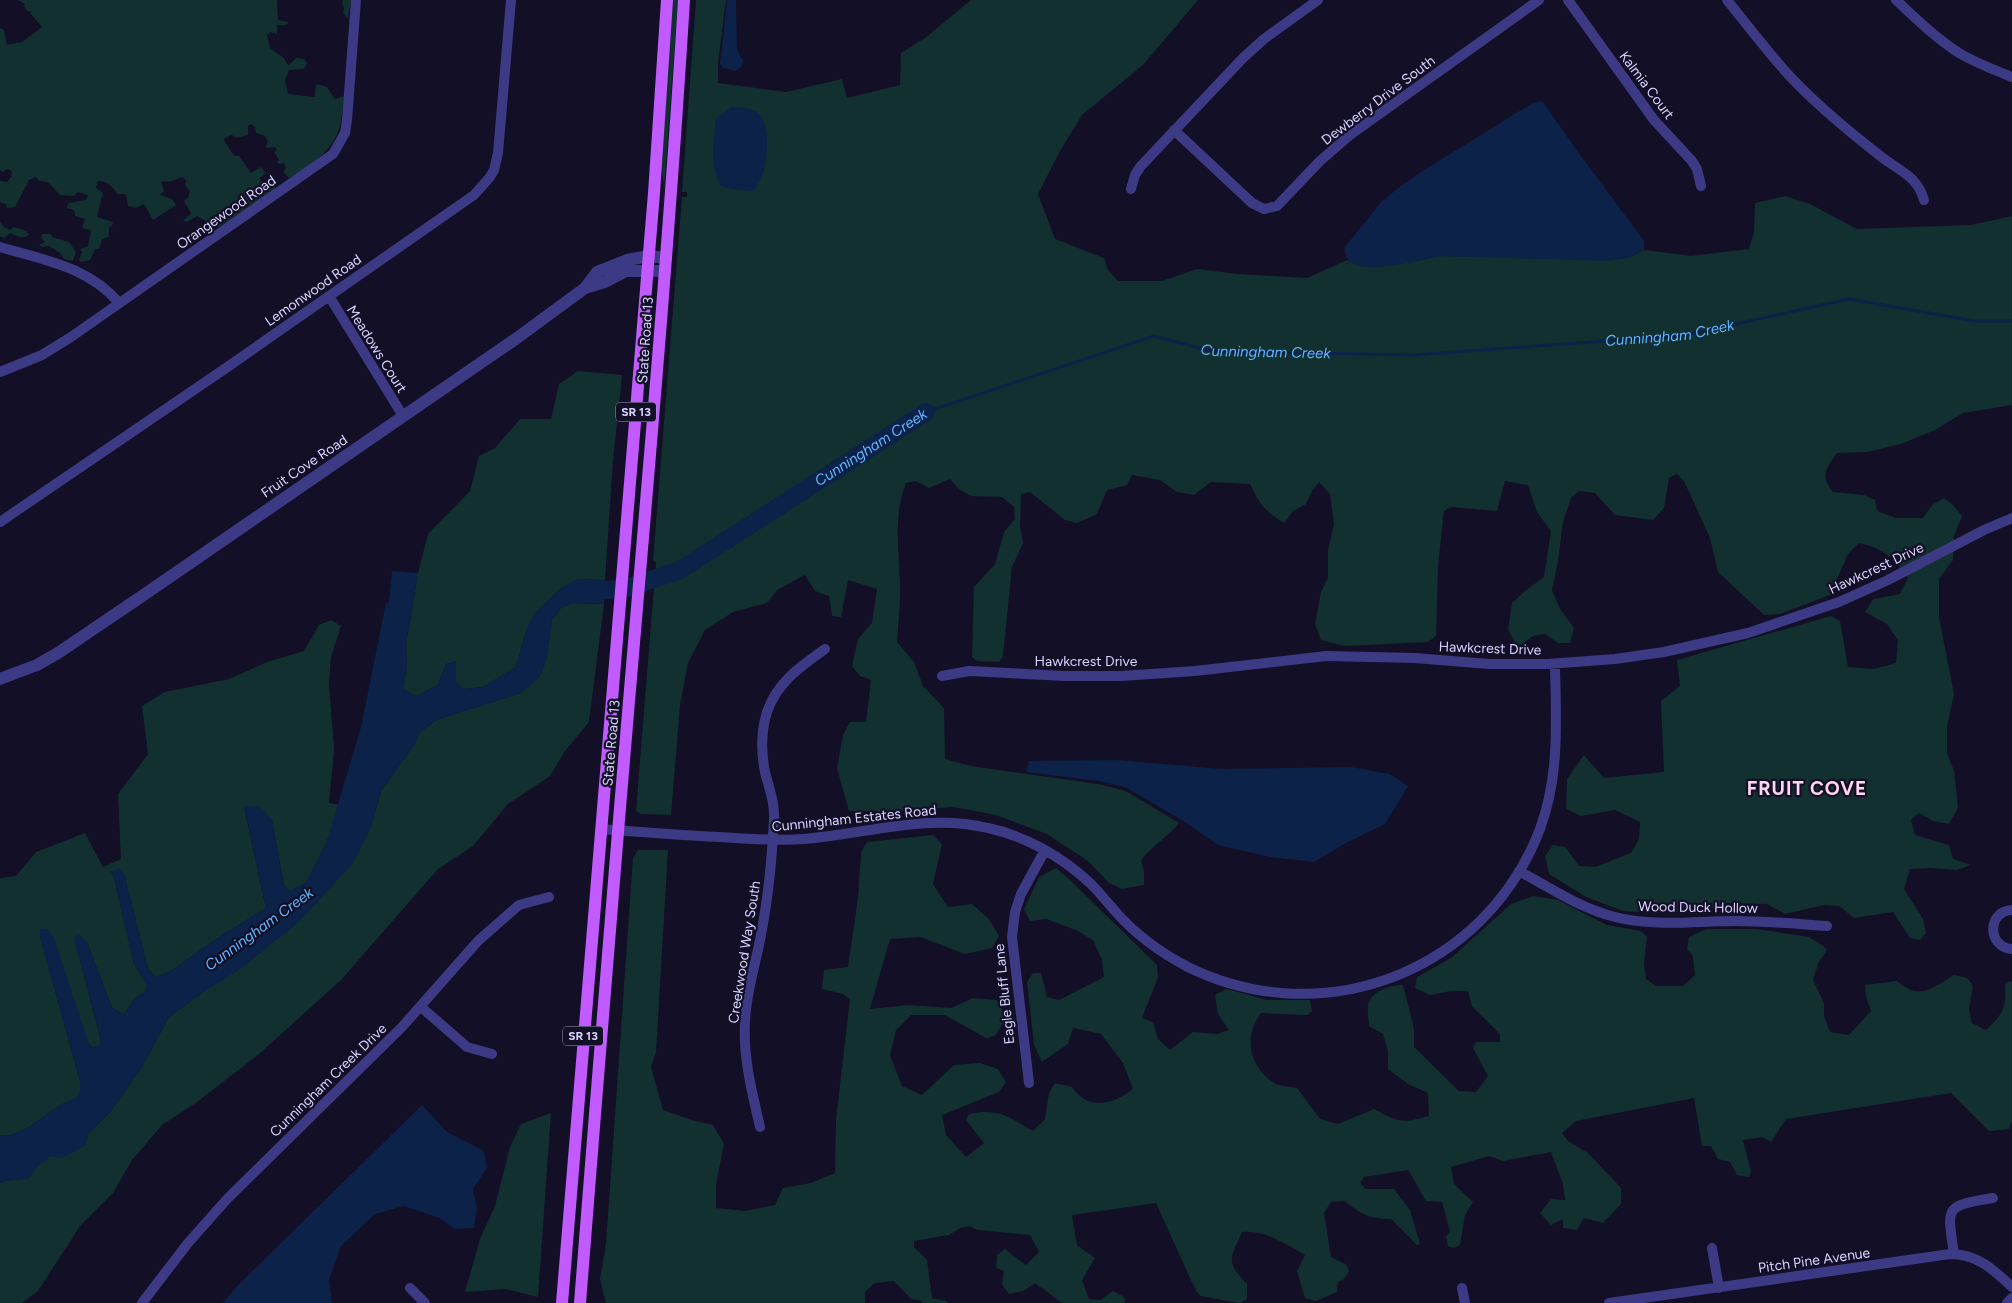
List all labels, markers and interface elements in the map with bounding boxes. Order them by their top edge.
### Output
street label: Kalmia Court [1616,48,1678,123]
street label: Dewberry Drive South [1318,52,1439,149]
street label: Orangewood Road [173,172,279,253]
street label: Lemonwood Road [262,251,365,330]
street label: State Road 13 [634,296,657,384]
street label: Meadows Court [343,302,410,396]
water label: Cunningham Creek [1605,316,1736,350]
water label: Cunningham Creek [1199,340,1332,362]
road number: SR 13 [616,402,656,422]
water label: Cunningham Creek [811,404,931,490]
street label: Fruit Cove Road [258,431,351,502]
street label: Hawkcrest Drive [1826,539,1927,598]
street label: Hawkcrest Drive [1438,638,1542,659]
street label: Hawkcrest Drive [1035,653,1138,670]
street label: State Road 13 [599,699,624,787]
district label: FRUIT COVE [1747,777,1867,800]
street label: Cunningham Estates Road [771,801,937,836]
street label: Creekwood Way South [725,879,764,1025]
water label: Cunningham Creek [201,883,317,974]
street label: Wood Duck Hollow [1638,898,1758,917]
street label: Eagle Bluff Lane [991,943,1018,1045]
street label: Cunningham Creek Drive [266,1020,391,1141]
road number: SR 13 [563,1026,603,1046]
street label: Pitch Pine Avenue [1757,1244,1872,1277]

